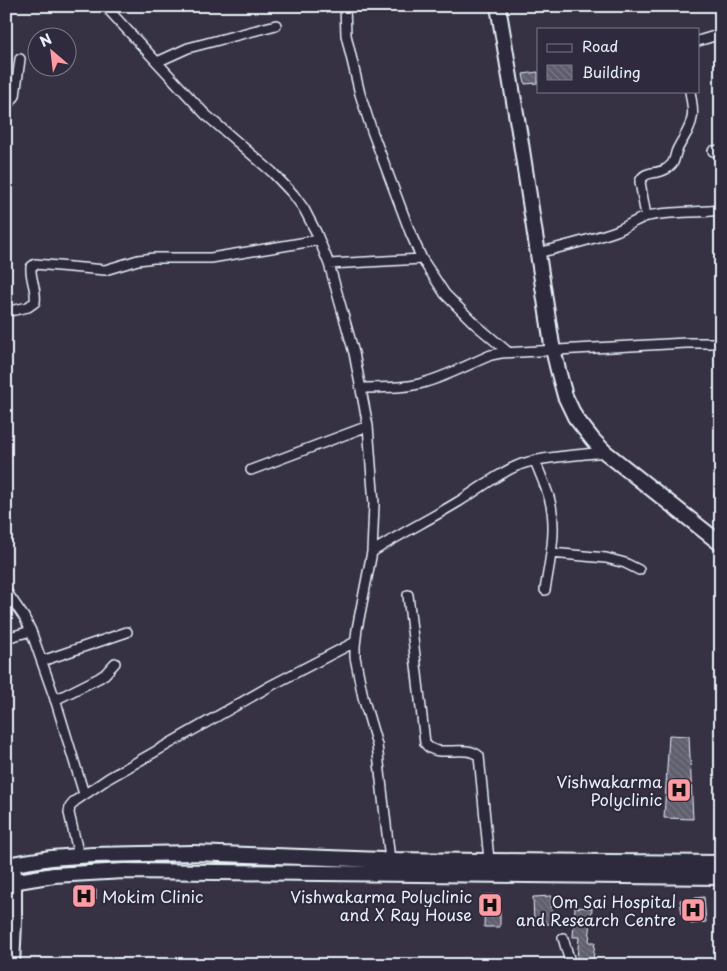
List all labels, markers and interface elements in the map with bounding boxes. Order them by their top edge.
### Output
north arrow [28,28,78,78]
text: N [36,28,55,52]
legend [537,28,700,92]
text: Road [582,34,618,57]
text: Building [582,60,641,83]
place label: Vishwakarma Polyclinic [557,769,662,811]
hospital icon: Vishwakarma Polyclinic [666,777,692,803]
hospital icon: Mokim Clinic [71,883,97,909]
place label: Mokim Clinic [102,884,203,908]
place label: Vishwakarma Polyclinic and X Ray House [290,884,472,926]
place label: Om Sai Hospital and Research Centre [516,889,676,931]
hospital icon: Vishwakarma Polyclinic and X Ray House [477,892,503,918]
hospital icon: Om Sai Hospital and Research Centre [680,897,706,923]

